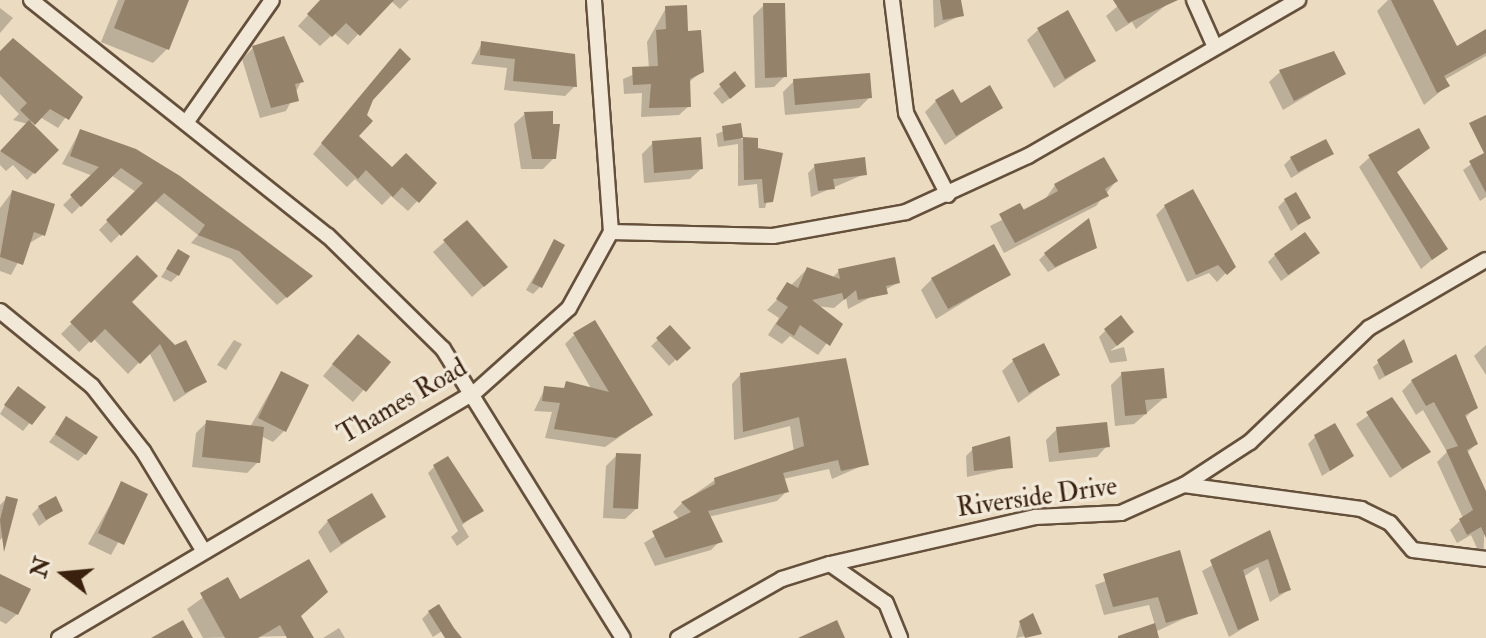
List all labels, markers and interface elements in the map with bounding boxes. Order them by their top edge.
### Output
street label: Thames Road [333,353,473,451]
street label: Riverside Drive [955,471,1119,525]
north arrow [24,534,104,614]
text: N [25,554,57,581]

